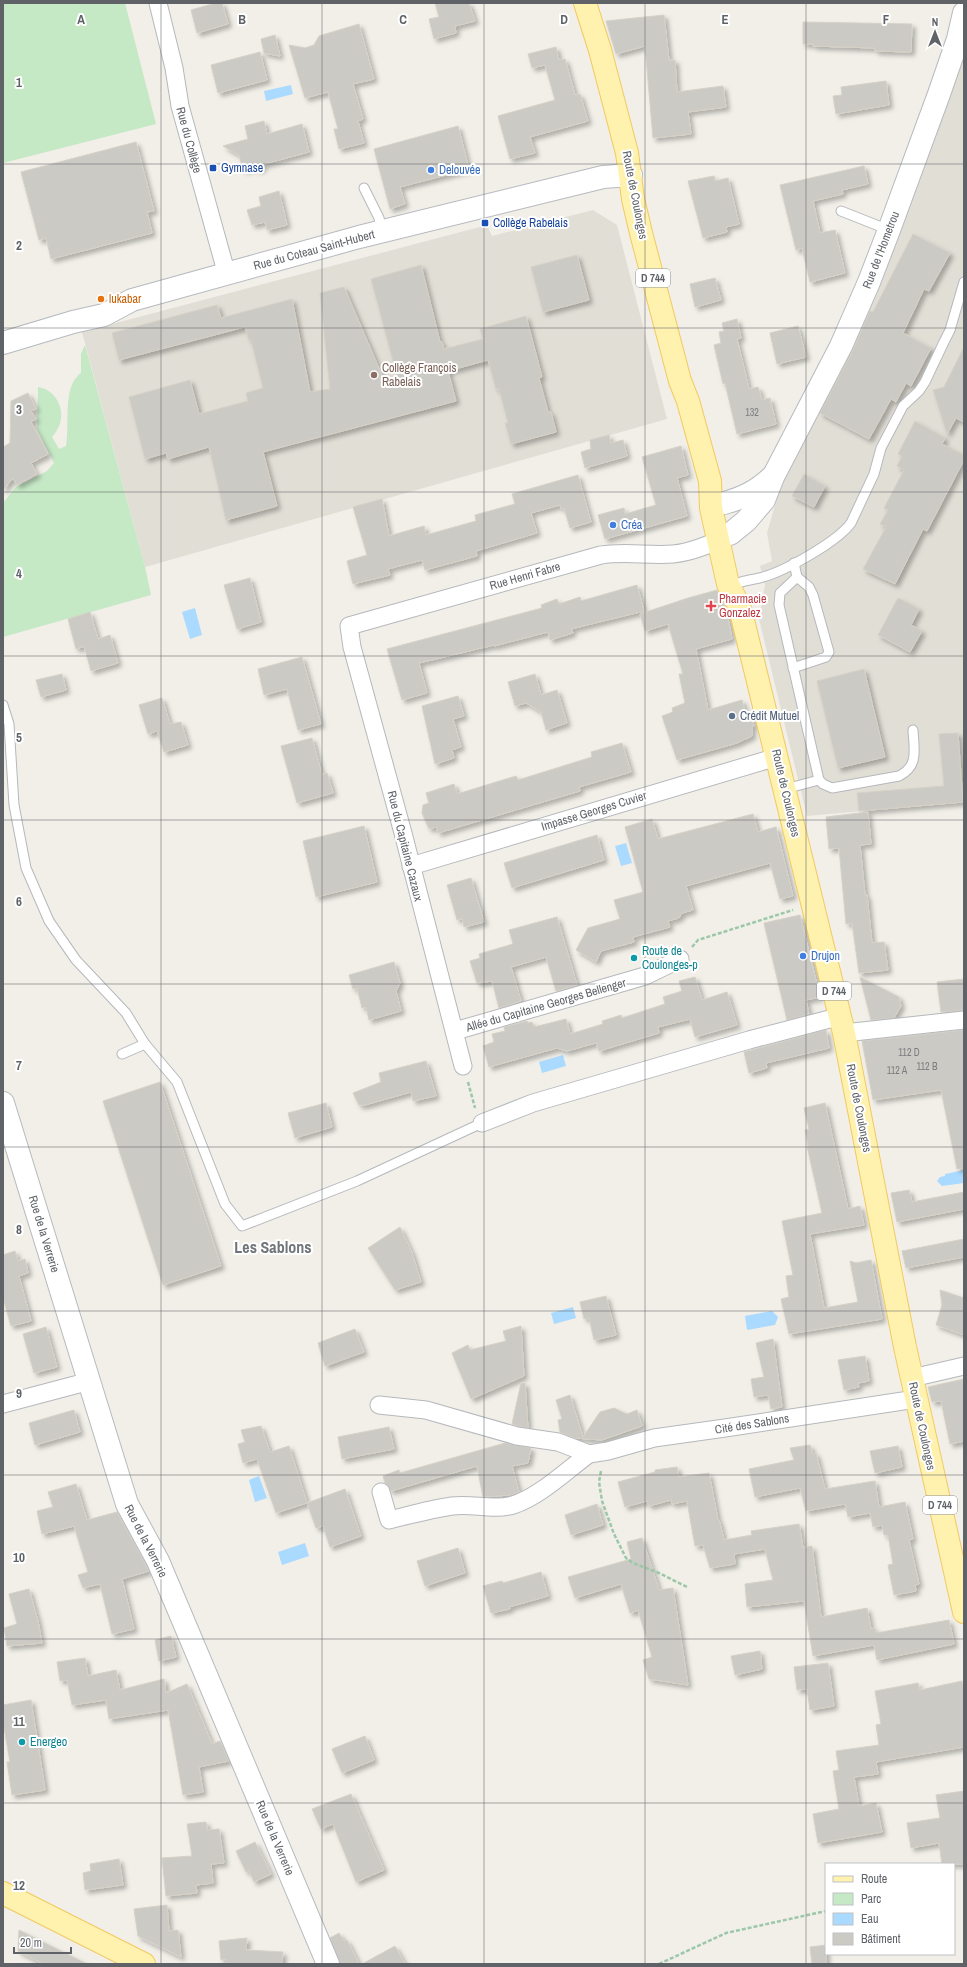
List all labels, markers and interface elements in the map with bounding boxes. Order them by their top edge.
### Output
text: A [77,11,85,28]
text: B [238,11,246,28]
text: C [399,11,407,28]
text: D [560,11,568,28]
text: E [721,11,729,28]
text: F [883,11,890,28]
north arrow [915,12,955,52]
text: N [932,15,938,29]
text: 1 [16,74,22,91]
street label: Rue du Collège [172,105,206,175]
street label: Route de Coulonges [619,149,651,241]
place label: Gymnase [221,160,263,176]
place label: Delouvée [439,162,481,178]
marker: Gymnase [208,163,218,173]
marker: Delouvée [426,165,436,175]
street label: Rue de l'Hometrou [859,209,903,291]
place label: Collège Rabelais [493,215,568,231]
marker: Collège Rabelais [480,218,490,228]
street label: Rue du Coteau Saint-Hubert [252,226,377,274]
text: 2 [16,237,22,254]
road number: D 744 [636,269,670,287]
place label: lukabar [109,291,142,307]
marker: lukabar [96,294,106,304]
place label: Collège François Rabelais [382,360,456,390]
marker: Collège François Rabelais [369,370,379,380]
text: 3 [16,401,22,418]
house number: 132 [745,406,759,419]
place label: Créa [621,517,643,533]
marker: Créa [608,520,618,530]
street label: Rue Henri Fabre [488,558,562,594]
text: 4 [16,565,22,582]
place label: Pharmacie Gonzalez [719,591,767,621]
marker: Pharmacie Gonzalez [706,601,716,611]
place label: Crédit Mutuel [740,708,799,724]
marker: Crédit Mutuel [727,711,737,721]
text: 5 [16,729,22,746]
street label: Route de Coulonges [768,747,804,839]
street label: Impasse Georges Cuvier [539,787,649,835]
street label: Rue du Capitaine Cazaux [384,789,426,903]
text: 6 [16,893,22,910]
place label: Route de Coulonges-p [642,943,698,973]
place label: Drujon [811,948,840,964]
marker: Drujon [798,951,808,961]
marker: Route de Coulonges-p [629,953,639,963]
street label: Allée du Capitaine Georges Bellenger [463,974,629,1036]
road number: D 744 [817,982,851,1000]
house number: 112 D [898,1046,920,1059]
text: 7 [16,1057,22,1074]
house number: 112 B [917,1060,938,1073]
street label: Route de Coulonges [843,1062,875,1154]
house number: 112 A [887,1064,908,1077]
street label: Rue de la Verrerie [25,1193,63,1275]
text: 8 [16,1221,22,1238]
district label: Les Sablons [234,1236,312,1258]
street label: Route de Coulonges [905,1380,939,1472]
text: 9 [16,1385,22,1402]
street label: Cité des Sablons [714,1410,790,1438]
road number: D 744 [923,1496,957,1514]
street label: Rue de la Verrerie [121,1502,171,1580]
text: 10 [13,1549,25,1566]
text: 11 [13,1713,25,1730]
place label: Energeo [30,1734,67,1750]
marker: Energeo [17,1737,27,1747]
street label: Rue de la Verrerie [252,1798,298,1878]
legend [825,1863,955,1955]
text: Route [861,1871,887,1887]
text: 12 [13,1877,25,1894]
text: Parc [861,1891,881,1907]
text: Eau [861,1911,879,1927]
scale bar [14,1929,71,1955]
text: Bâtiment [861,1931,901,1947]
text: 20 m [20,1935,42,1951]

